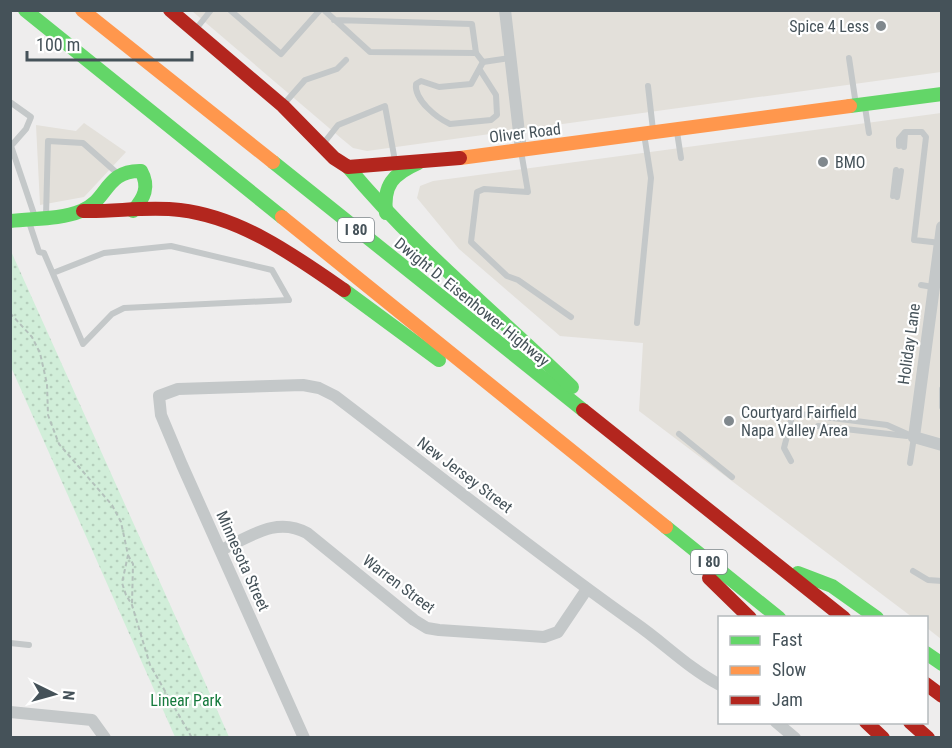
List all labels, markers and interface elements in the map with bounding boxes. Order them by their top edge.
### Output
place label: Spice 4 Less [789,17,869,36]
marker: Spice 4 Less [874,19,888,33]
scale bar [27,24,192,62]
text: 100 m [36,34,80,55]
street label: Oliver Road [488,119,562,147]
place label: BMO [835,153,865,172]
marker: BMO [816,155,830,169]
road number: I 80 [338,218,374,242]
street label: Dwight D. Eisenhower Highway [391,234,553,371]
street label: Holiday Lane [894,302,924,386]
place label: Courtyard Fairfield Napa Valley Area [741,403,857,440]
marker: Courtyard Fairfield Napa Valley Area [722,414,736,428]
street label: New Jersey Street [414,433,516,517]
street label: Minnesota Street [212,508,274,614]
road number: I 80 [691,550,727,574]
street label: Warren Street [359,551,439,618]
legend [718,616,928,724]
text: Fast [772,629,803,650]
text: Slow [772,659,807,680]
north arrow [24,664,84,724]
text: Jam [772,689,803,710]
text: N [59,690,78,701]
park label: Linear Park [150,691,222,710]

